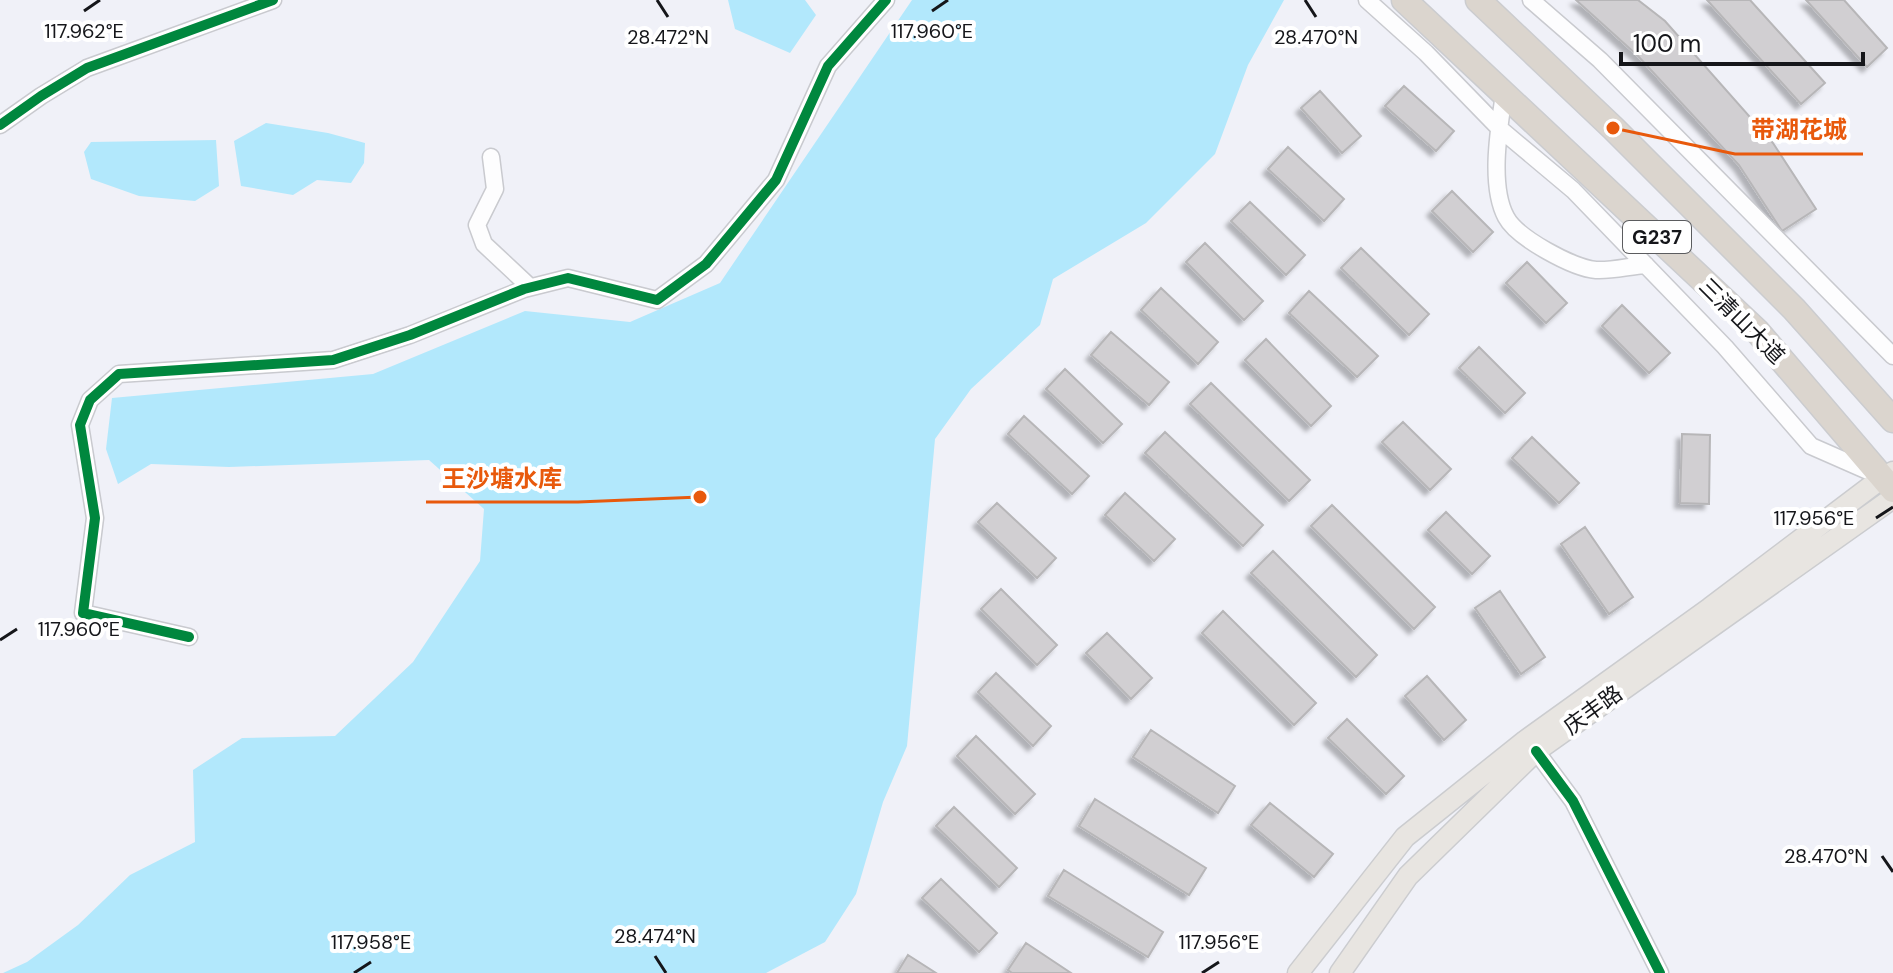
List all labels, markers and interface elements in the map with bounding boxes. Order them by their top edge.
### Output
scale bar [1621,16,1863,66]
text: 117.962°E [44,18,124,44]
text: 117.960°E [891,18,973,44]
text: 28.472°N [627,24,709,50]
text: 28.470°N [1274,24,1358,50]
text: 100 m [1633,28,1701,59]
callout: 带湖花城 [1735,106,1863,154]
text: 带湖花城 [1751,114,1847,145]
road number: G237 [1623,221,1691,253]
street label: 三清山大道 [1693,272,1791,370]
callout: 王沙塘水库 [426,454,578,502]
text: 王沙塘水库 [442,463,562,494]
text: 117.956°E [1774,505,1854,531]
text: 117.960°E [38,616,120,642]
street label: 庆丰路 [1558,679,1628,741]
text: 28.470°N [1784,843,1868,869]
text: 28.474°N [614,923,696,949]
text: 117.958°E [331,929,411,955]
text: 117.956°E [1179,929,1259,955]

